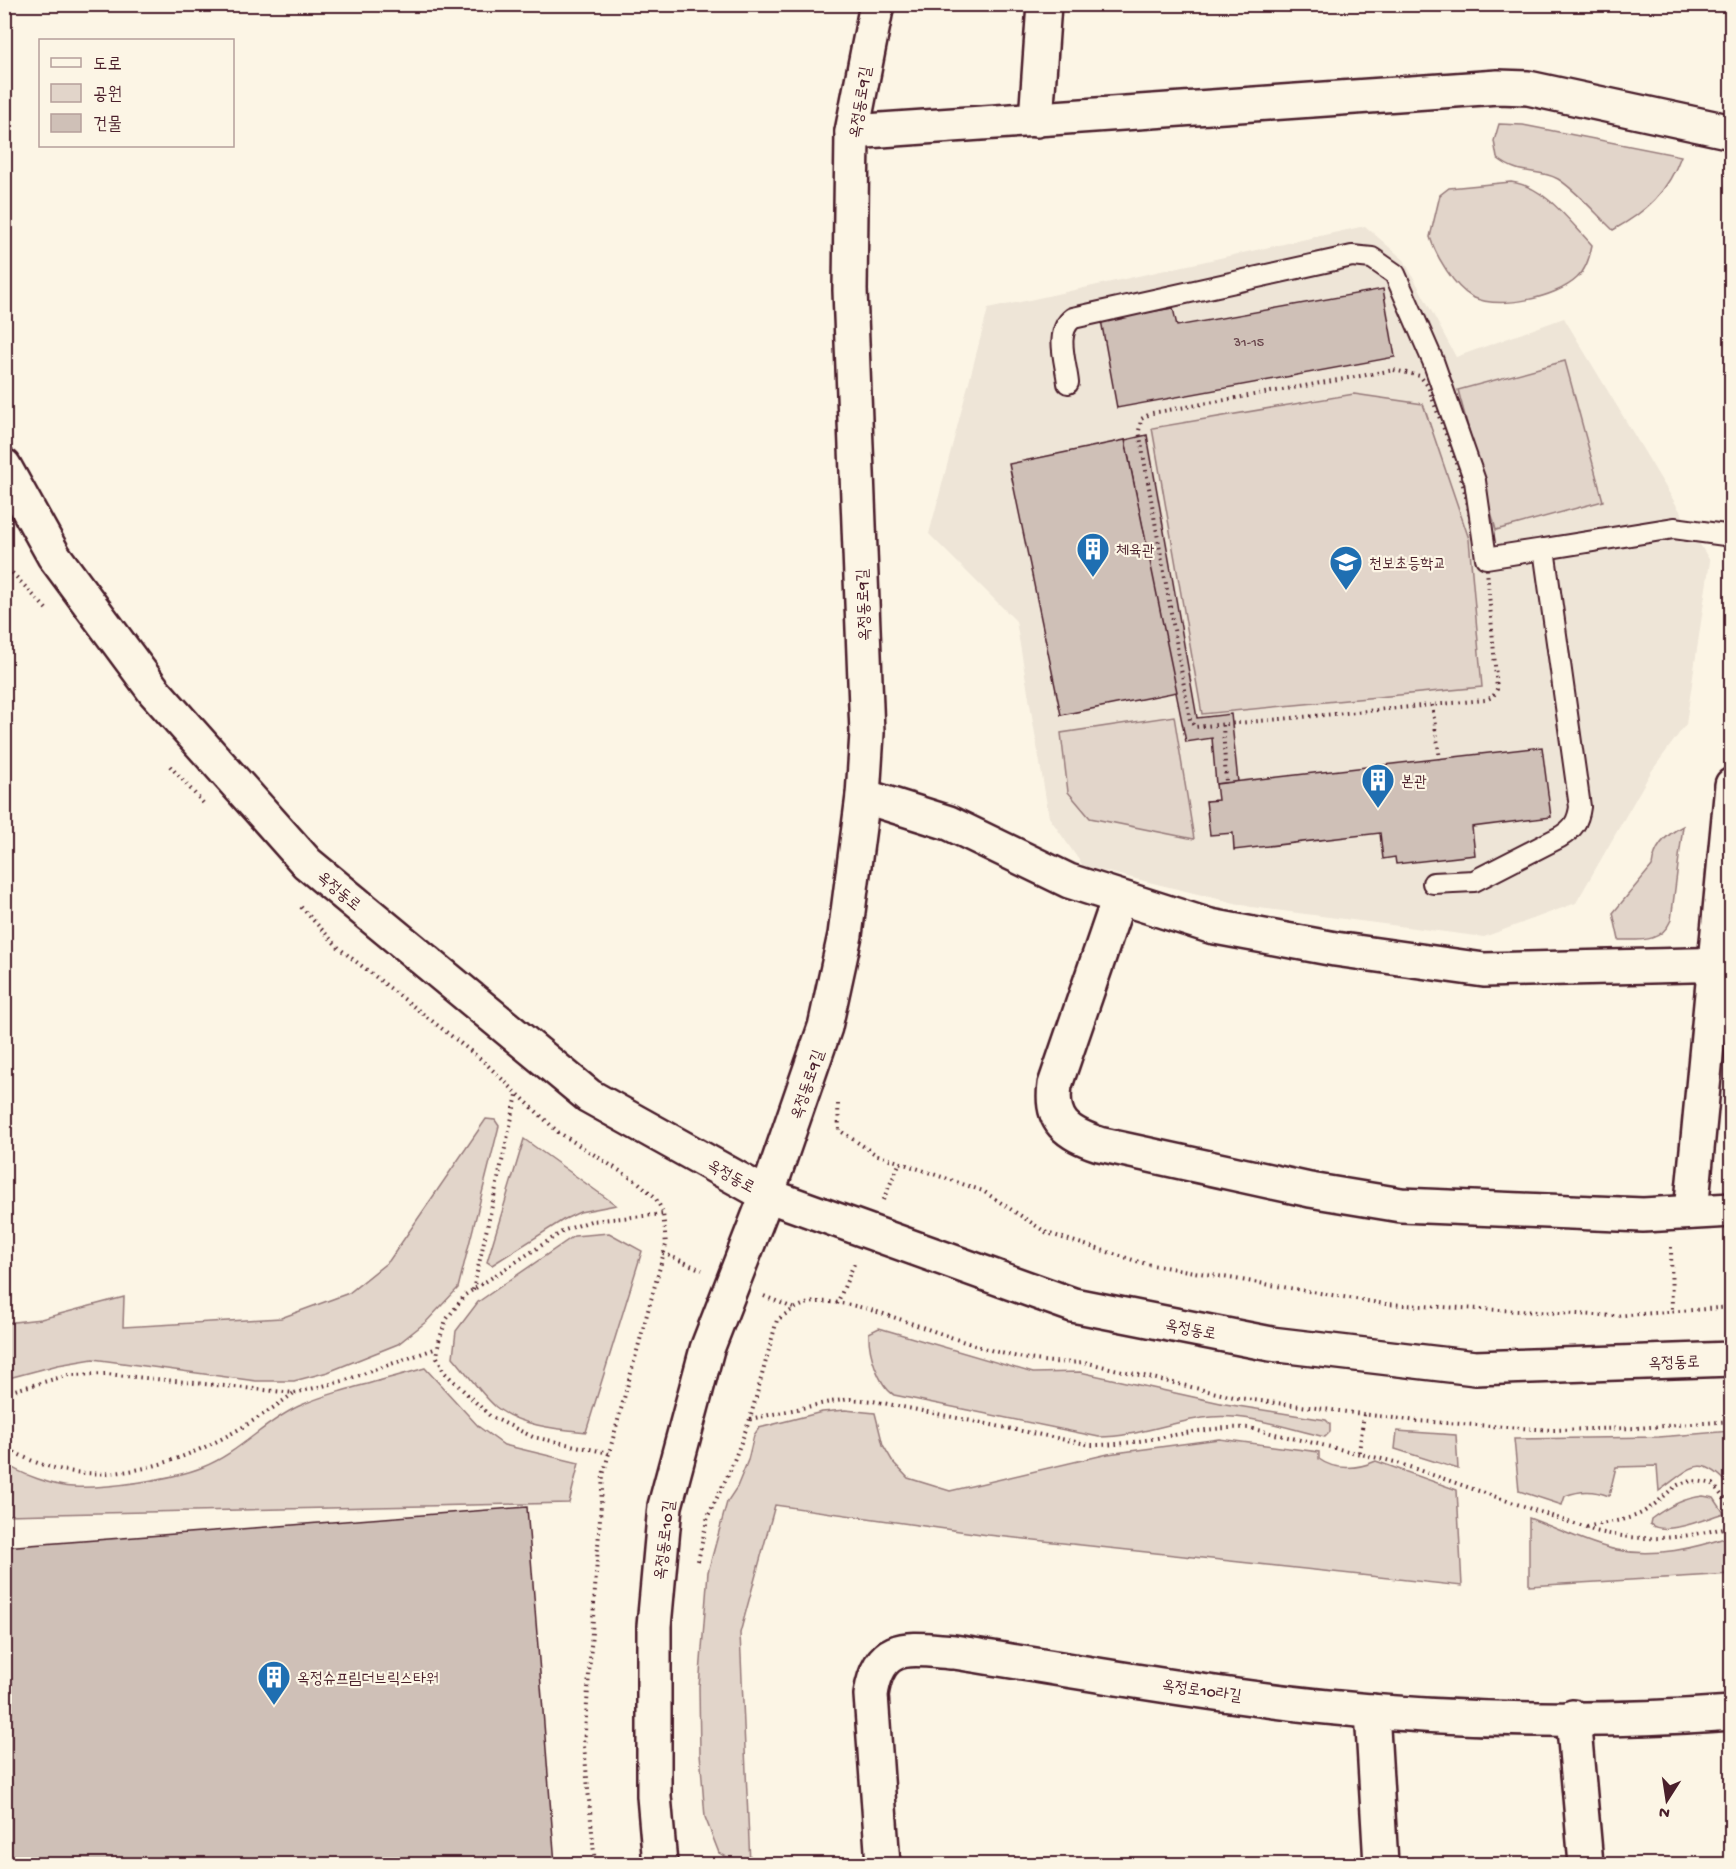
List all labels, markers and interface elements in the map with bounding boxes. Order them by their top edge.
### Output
legend [39,39,234,147]
text: 도로 [93,55,122,76]
street label: 옥정동로9길 [847,65,878,140]
text: 공원 [93,85,122,106]
text: 건물 [93,115,122,136]
house number: 31-15 [1233,335,1264,352]
building icon: 체육관 [1075,531,1111,578]
place label: 체육관 [1116,543,1155,562]
school or university icon: 천보초등학교 [1328,544,1364,591]
place label: 천보초등학교 [1369,556,1446,575]
street label: 옥정동로9길 [855,568,876,641]
building icon: 본관 [1360,762,1396,809]
place label: 본관 [1401,774,1427,793]
street label: 옥정동로 [312,869,364,917]
street label: 옥정동로9길 [789,1048,830,1122]
street label: 옥정동로 [703,1157,757,1199]
street label: 옥정동로 [1163,1317,1217,1346]
street label: 옥정동로 [1648,1354,1700,1375]
street label: 옥정동로10길 [652,1499,681,1581]
building icon: 옥정슈프림더브릭스타워 [256,1659,292,1706]
place label: 옥정슈프림더브릭스타워 [297,1671,439,1690]
street label: 옥정로10라길 [1161,1677,1243,1707]
north arrow [1637,1770,1697,1830]
text: N [1657,1801,1672,1822]

